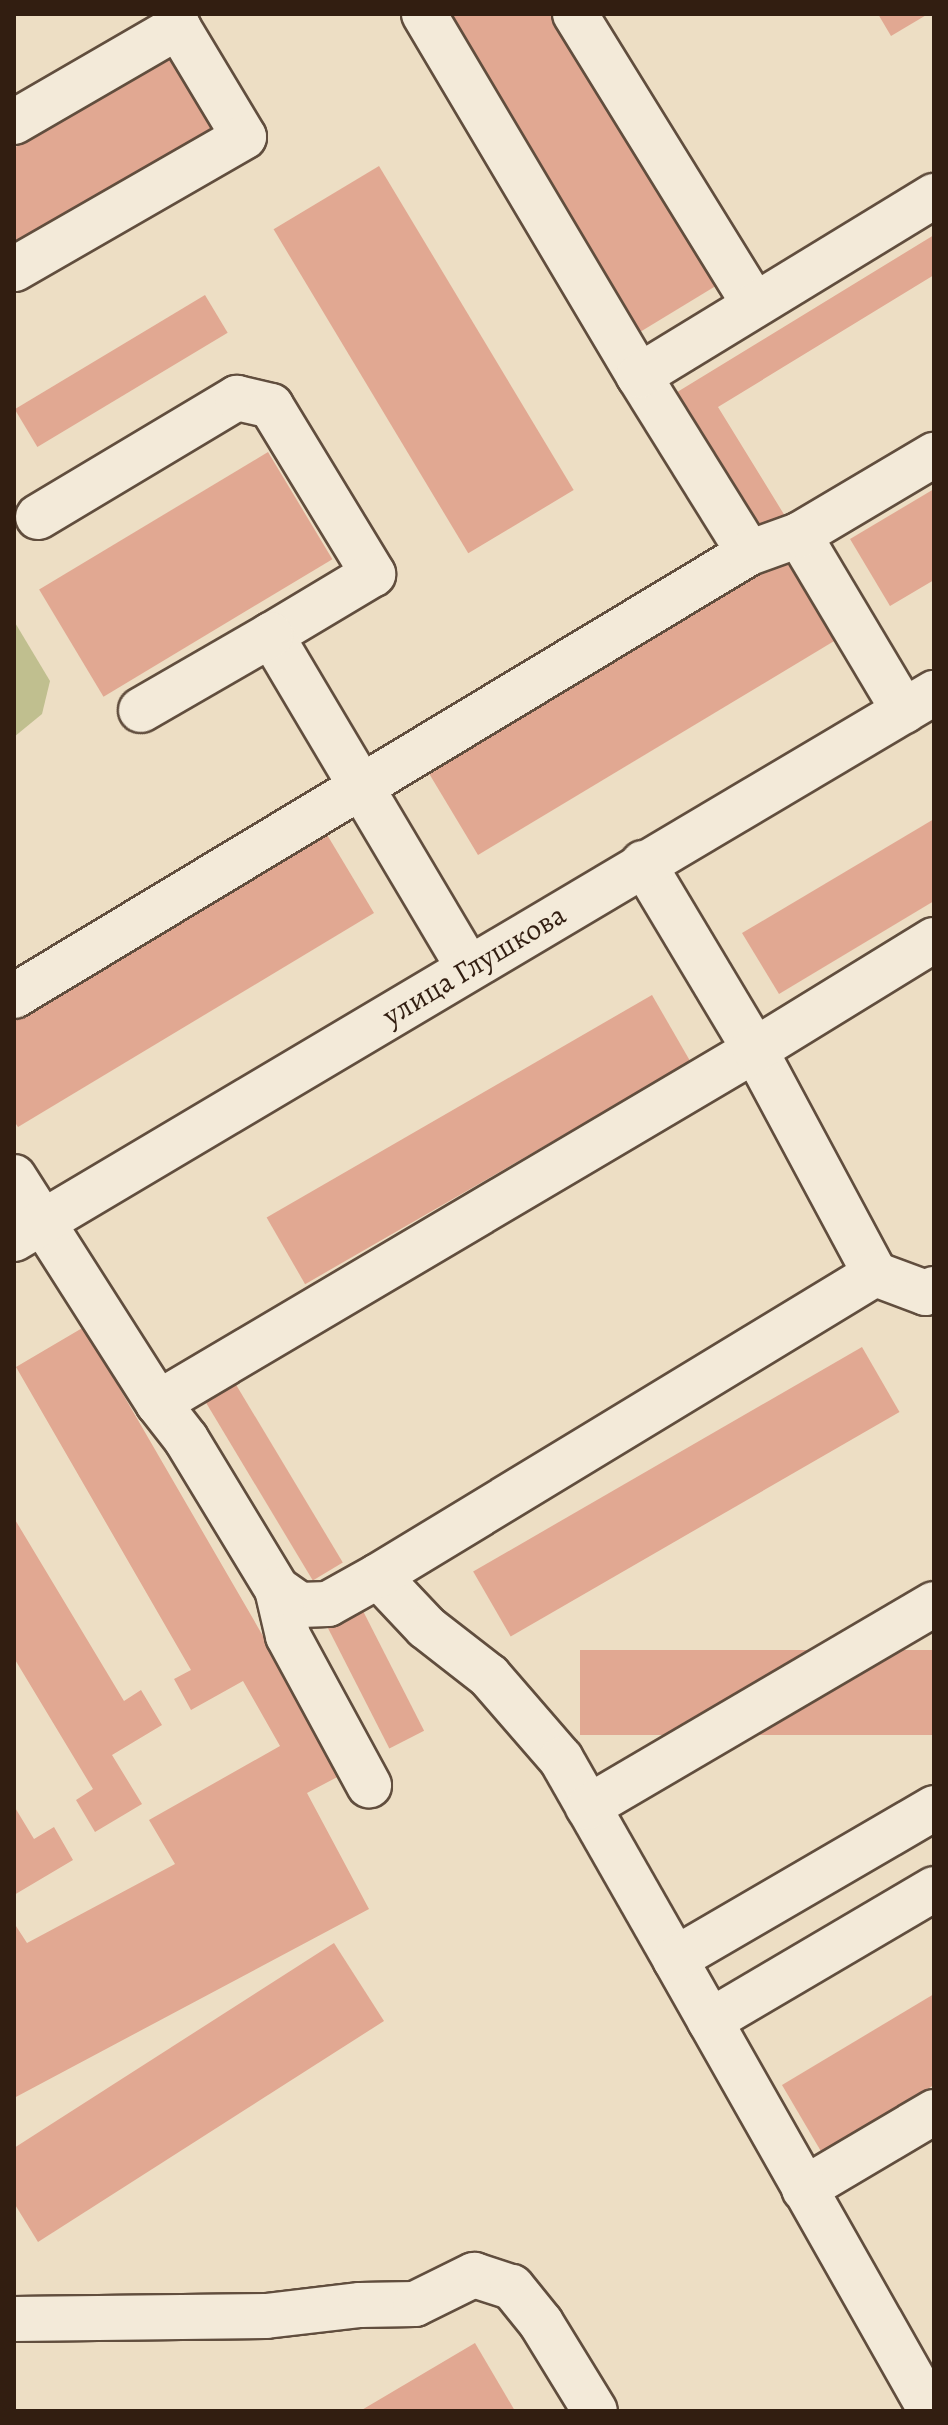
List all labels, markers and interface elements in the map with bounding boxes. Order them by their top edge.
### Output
street label: улица Глушкова [376,896,572,1034]

